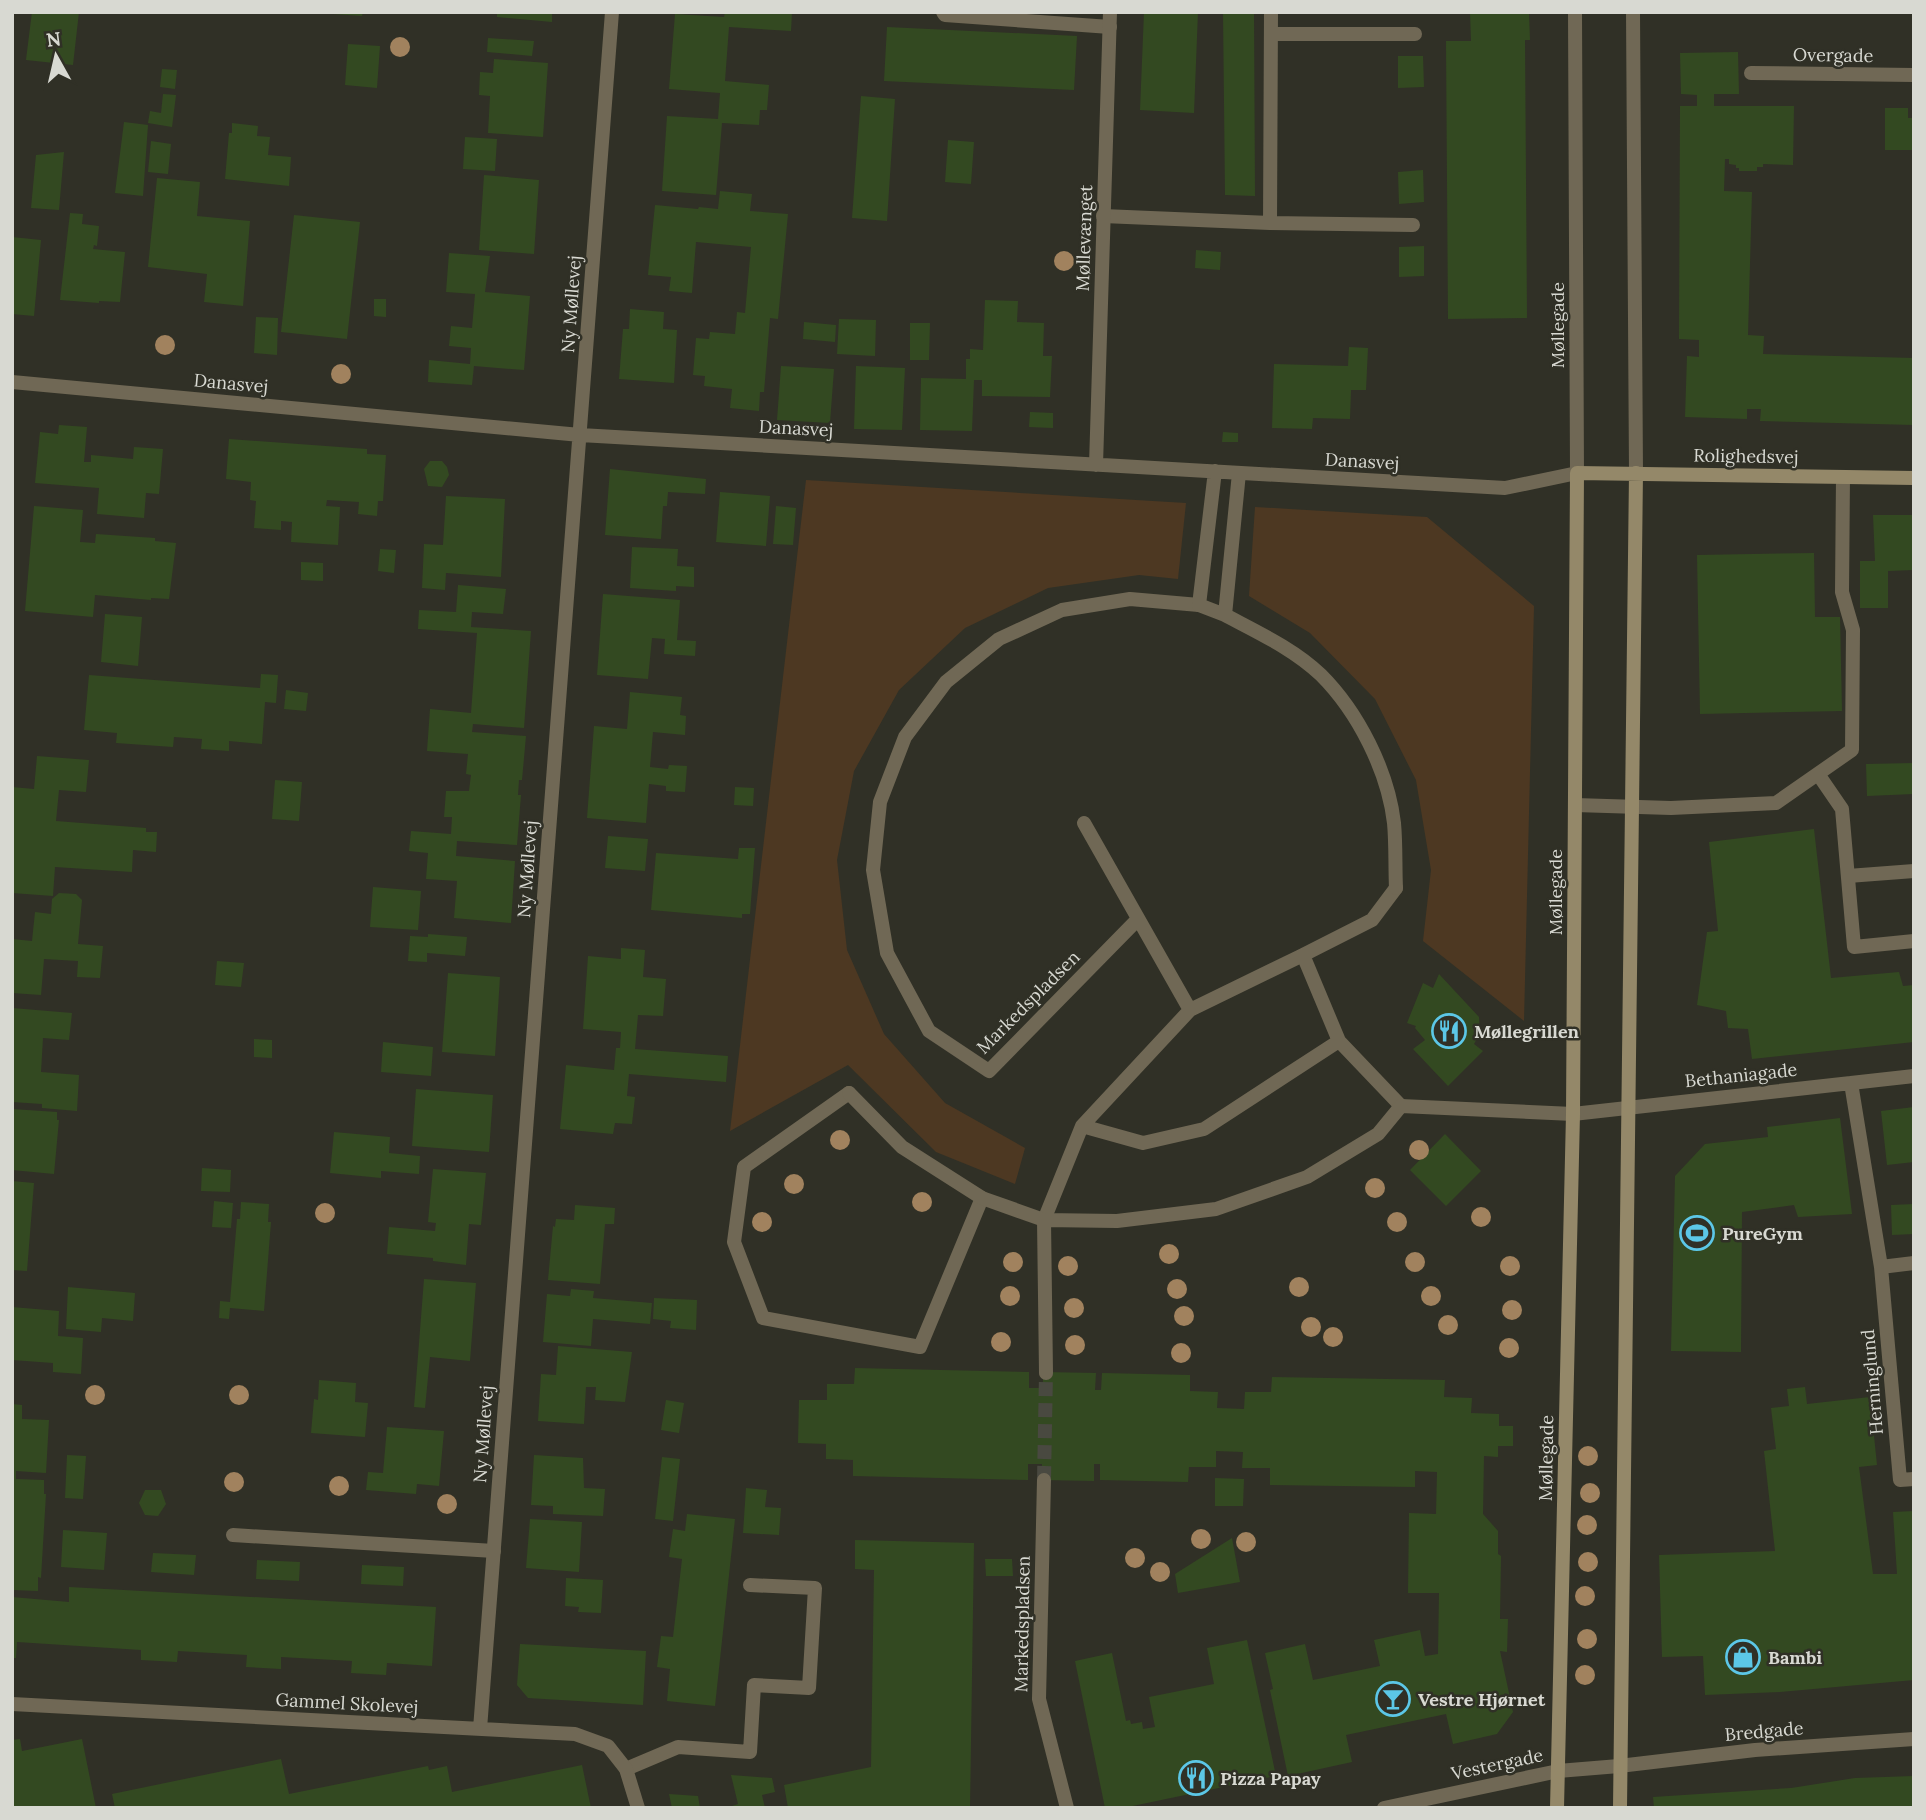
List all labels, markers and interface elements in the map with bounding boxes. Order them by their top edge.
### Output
north arrow [21,21,91,91]
text: N [45,26,63,52]
street label: Overgade [1793,43,1874,67]
street label: Møllevænget [1071,184,1097,292]
street label: Ny Møllevej [556,254,586,354]
street label: Møllegade [1546,282,1569,368]
street label: Danasvej [193,368,269,398]
street label: Danasvej [758,415,834,441]
street label: Rolighedsvej [1693,444,1799,468]
street label: Danasvej [1324,448,1400,474]
street label: Ny Møllevej [512,819,542,919]
street label: Møllegade [1544,849,1567,935]
street label: Markedspladsen [972,946,1084,1058]
restaurant icon: Møllegrillen [1430,1012,1468,1050]
place label: Møllegrillen [1474,1020,1580,1043]
street label: Bethaniagade [1684,1058,1799,1092]
sports icon: PureGym [1678,1214,1716,1252]
place label: PureGym [1722,1222,1803,1245]
street label: Herninglund [1856,1328,1888,1436]
street label: Ny Møllevej [468,1384,498,1484]
street label: Møllegade [1534,1414,1558,1501]
street label: Markedspladsen [1009,1555,1035,1692]
shop icon: Bambi [1724,1638,1762,1676]
place label: Bambi [1768,1646,1822,1669]
bar icon: Vestre Hjørnet [1374,1680,1412,1718]
street label: Gammel Skolevej [275,1688,419,1718]
place label: Vestre Hjørnet [1418,1688,1546,1711]
street label: Bredgade [1724,1716,1805,1746]
street label: Vestergade [1448,1743,1545,1785]
restaurant icon: Pizza Papay [1177,1759,1215,1797]
place label: Pizza Papay [1220,1767,1321,1790]

